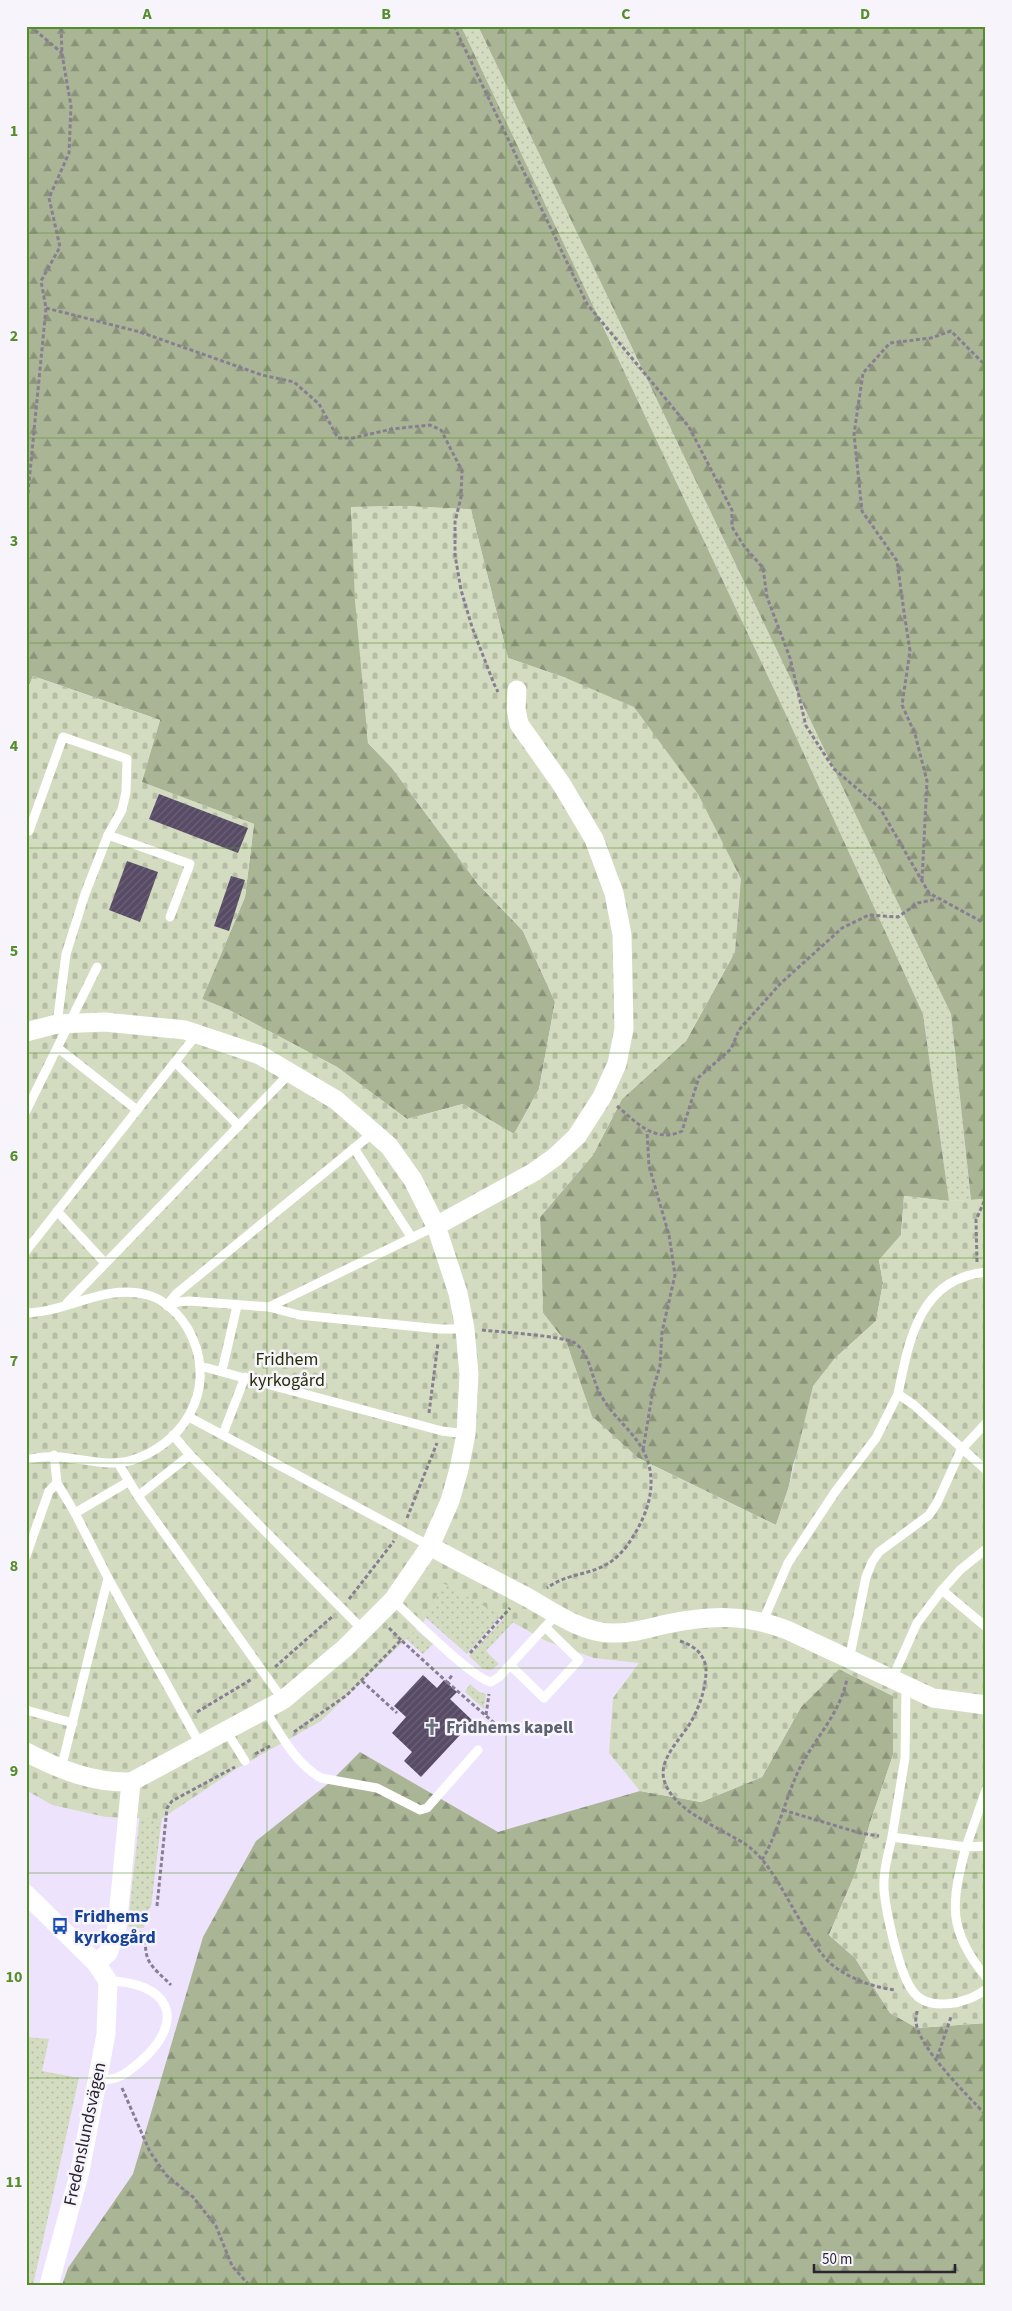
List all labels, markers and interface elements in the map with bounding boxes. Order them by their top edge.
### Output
text: A [141,3,152,25]
text: B [381,3,391,25]
text: C [621,3,631,25]
text: D [860,3,870,25]
text: 1 [10,120,18,142]
text: 2 [10,325,18,347]
text: 3 [10,530,18,552]
text: 4 [10,735,19,757]
text: 5 [10,940,18,962]
text: 6 [10,1145,18,1167]
park label: Fridhem kyrkogård [249,1347,325,1393]
text: 7 [10,1350,18,1372]
text: 8 [10,1555,18,1577]
place label: Fridhems kapell [446,1715,573,1740]
church icon: Fridhems kapell [422,1717,442,1737]
text: 9 [10,1760,18,1782]
place label: Fridhems kyrkogård [74,1904,156,1950]
bus stop icon: Fridhems kyrkogård [50,1916,70,1936]
text: 10 [6,1966,22,1988]
street label: Fredenslundsvägen [58,2060,112,2208]
text: 11 [6,2171,22,2193]
scale bar [814,2241,956,2273]
text: 50 m [822,2249,852,2270]

